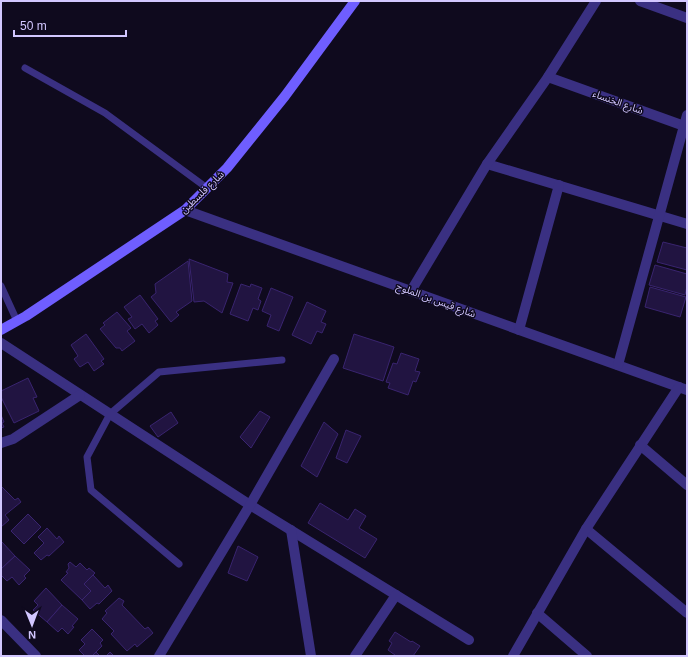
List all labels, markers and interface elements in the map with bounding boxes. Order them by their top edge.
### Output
scale bar [14,12,126,38]
text: 50 m [20,19,47,33]
street label: شارع الخنساء [591,88,645,118]
street label: شارع فلسطين [178,168,228,217]
street label: شارع قيس بن الملوح [394,281,477,321]
north arrow [12,605,52,645]
text: N [28,629,36,641]

